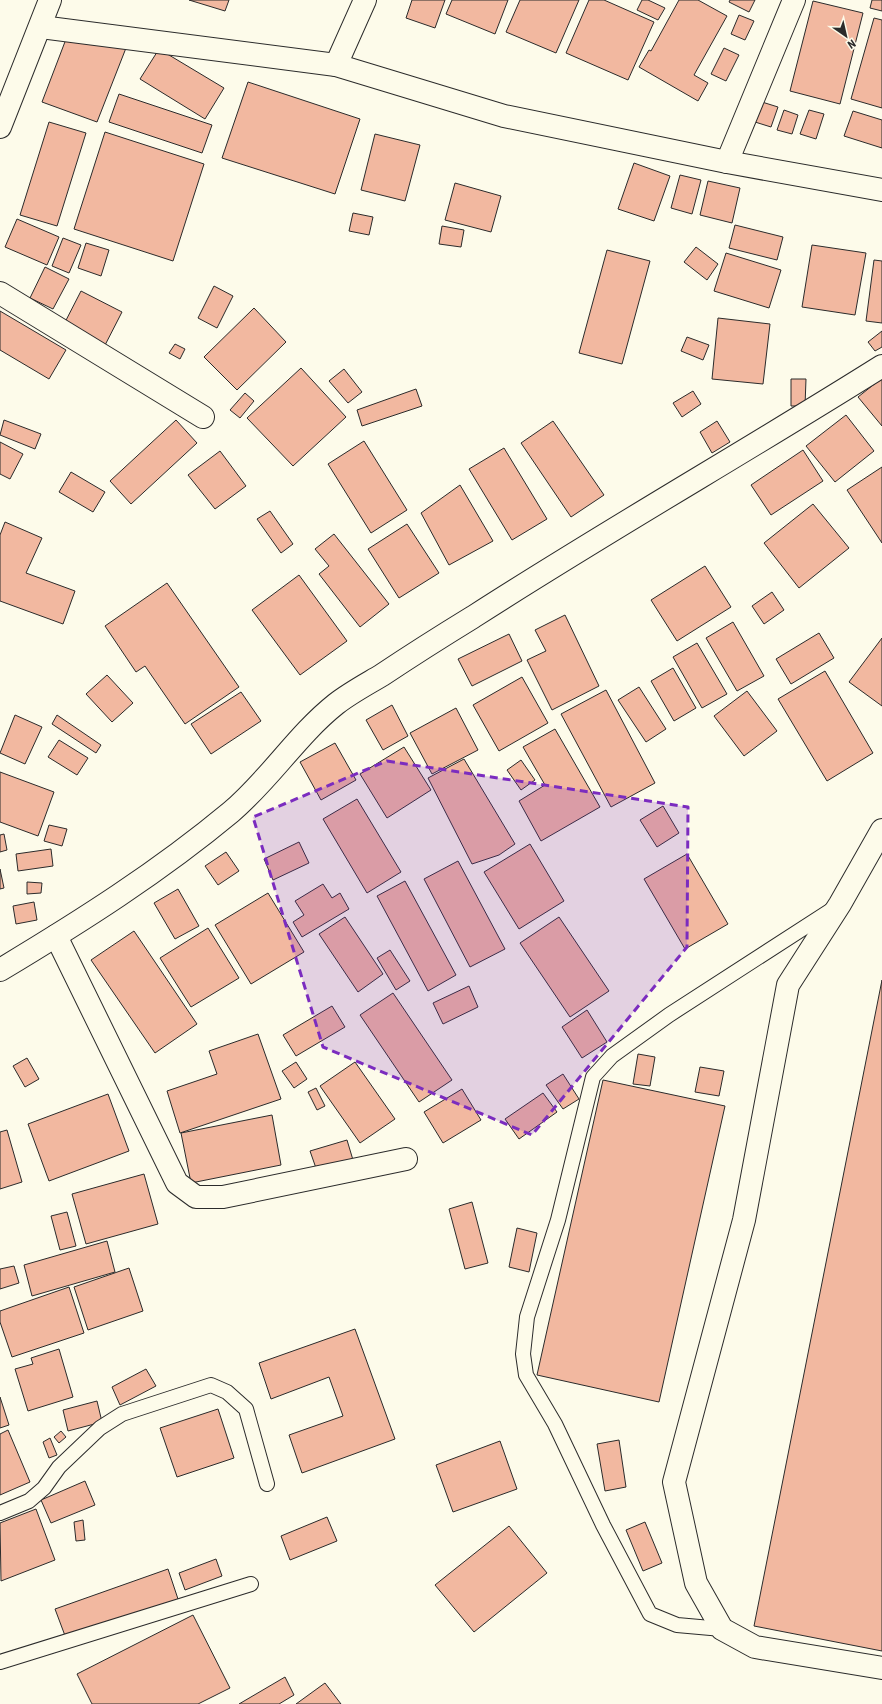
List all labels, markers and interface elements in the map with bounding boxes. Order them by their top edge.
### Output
north arrow [826,16,866,56]
text: N [845,37,858,51]

